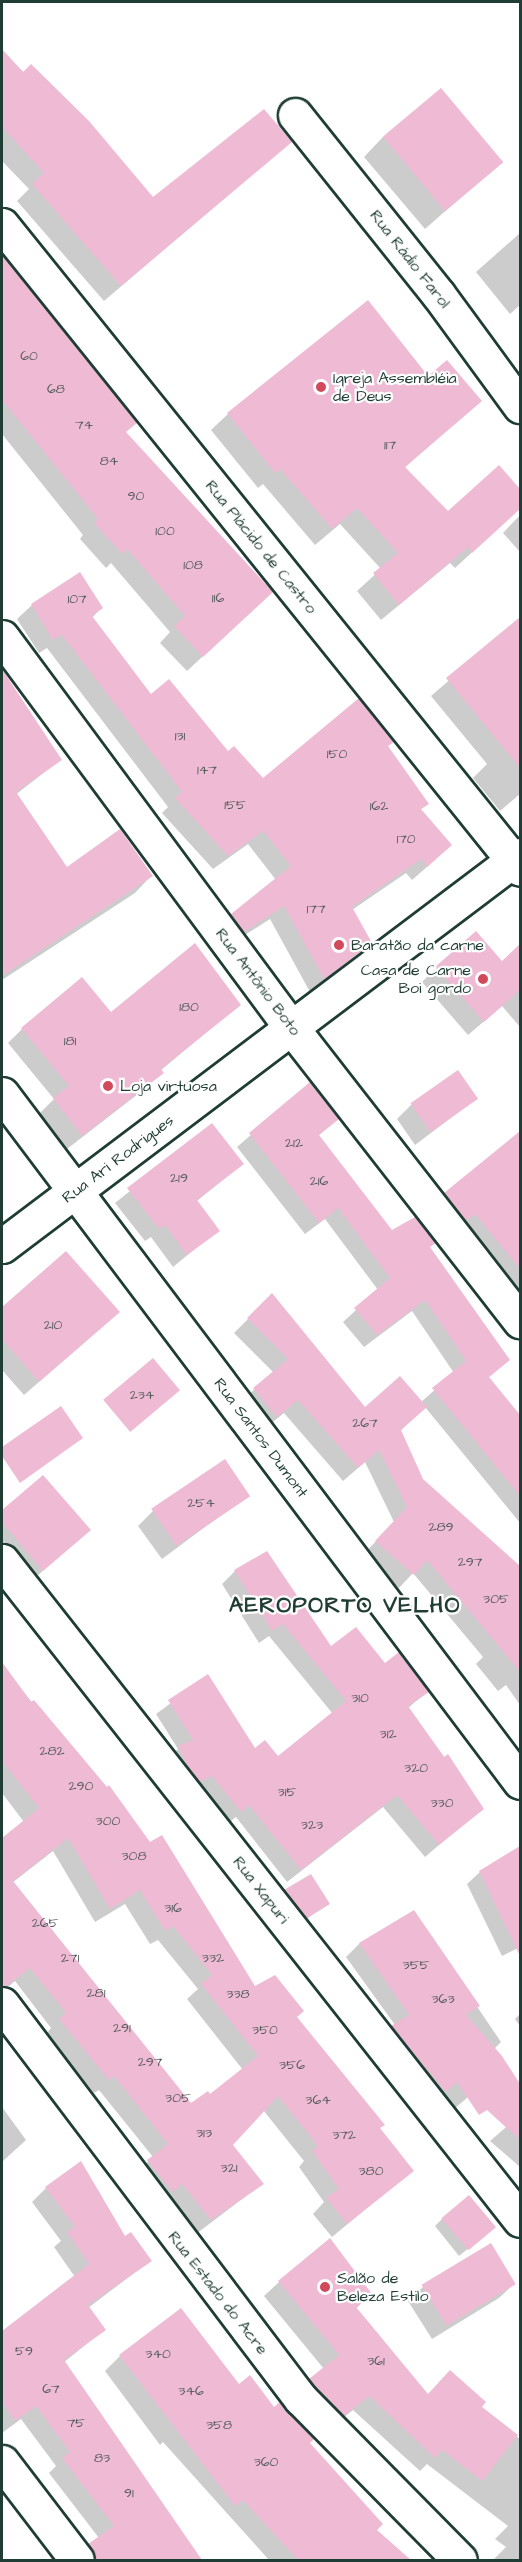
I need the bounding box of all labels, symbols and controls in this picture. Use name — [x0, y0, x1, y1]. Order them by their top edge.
street label: Rua Rádio Farol — [366, 206, 454, 312]
house number: 60 — [20, 348, 38, 364]
place label: Igreja Assembléia de Deus — [333, 368, 457, 406]
marker: Igreja Assembléia de Deus — [314, 380, 328, 394]
house number: 68 — [47, 381, 65, 397]
house number: 74 — [75, 417, 93, 433]
house number: 117 — [384, 437, 396, 453]
house number: 84 — [100, 453, 118, 469]
street label: Rua Plácido de Castro — [201, 476, 321, 618]
house number: 90 — [128, 488, 144, 504]
house number: 100 — [155, 523, 175, 539]
house number: 108 — [183, 557, 203, 573]
house number: 116 — [212, 590, 224, 606]
house number: 107 — [67, 591, 87, 607]
house number: 131 — [175, 728, 185, 744]
house number: 150 — [327, 746, 347, 762]
house number: 147 — [197, 762, 217, 778]
house number: 155 — [224, 797, 246, 813]
house number: 162 — [370, 798, 388, 814]
house number: 170 — [396, 831, 416, 847]
house number: 177 — [306, 901, 326, 917]
street label: Rua Antônio Boto — [211, 925, 305, 1039]
place label: Baratão da carne — [351, 935, 484, 955]
marker: Baratão da carne — [332, 938, 346, 952]
place label: Casa de Carne Boi gordo — [361, 960, 471, 998]
marker: Casa de Carne Boi gordo — [476, 972, 490, 986]
house number: 180 — [179, 999, 199, 1015]
house number: 181 — [64, 1033, 76, 1049]
place label: Loja virtuosa — [120, 1076, 217, 1096]
marker: Loja virtuosa — [101, 1079, 115, 1093]
street label: Rua Ari Rodrigues — [58, 1111, 178, 1207]
house number: 212 — [285, 1135, 303, 1151]
house number: 219 — [170, 1170, 188, 1186]
house number: 216 — [310, 1173, 328, 1189]
house number: 210 — [44, 1317, 62, 1333]
street label: Rua Santos Dumont — [210, 1374, 312, 1502]
house number: 234 — [130, 1387, 154, 1403]
house number: 267 — [352, 1415, 378, 1431]
house number: 254 — [187, 1495, 215, 1511]
house number: 289 — [428, 1519, 454, 1535]
house number: 297 — [458, 1554, 482, 1570]
house number: 305 — [483, 1591, 509, 1607]
district label: AEROPORTO VELHO — [229, 1593, 461, 1619]
house number: 310 — [351, 1690, 369, 1706]
house number: 312 — [380, 1726, 396, 1742]
house number: 282 — [39, 1743, 65, 1759]
house number: 320 — [404, 1760, 428, 1776]
house number: 290 — [69, 1778, 93, 1794]
house number: 315 — [278, 1784, 296, 1800]
house number: 330 — [430, 1795, 454, 1811]
house number: 300 — [96, 1813, 120, 1829]
house number: 323 — [301, 1817, 323, 1833]
house number: 308 — [121, 1848, 147, 1864]
street label: Rua Xapuri — [229, 1853, 293, 1927]
house number: 316 — [164, 1900, 182, 1916]
house number: 265 — [32, 1915, 58, 1931]
house number: 271 — [61, 1950, 79, 1966]
house number: 332 — [202, 1950, 224, 1966]
house number: 355 — [403, 1957, 429, 1973]
house number: 281 — [87, 1985, 105, 2001]
house number: 338 — [226, 1986, 250, 2002]
house number: 363 — [431, 1991, 455, 2007]
house number: 291 — [113, 2020, 131, 2036]
house number: 350 — [252, 2022, 278, 2038]
house number: 297 — [138, 2054, 162, 2070]
house number: 356 — [279, 2057, 305, 2073]
house number: 305 — [165, 2090, 191, 2106]
house number: 364 — [305, 2092, 331, 2108]
house number: 313 — [196, 2125, 212, 2141]
house number: 372 — [332, 2127, 356, 2143]
house number: 321 — [221, 2160, 237, 2176]
house number: 380 — [358, 2163, 384, 2179]
street label: Rua Estado do Acre — [164, 2227, 272, 2359]
place label: Salão de Beleza Estilo — [337, 2268, 429, 2306]
marker: Salão de Beleza Estilo — [318, 2280, 332, 2294]
house number: 59 — [15, 2343, 33, 2359]
house number: 340 — [145, 2346, 171, 2362]
house number: 361 — [367, 2353, 385, 2369]
house number: 67 — [42, 2381, 60, 2397]
house number: 346 — [178, 2383, 204, 2399]
house number: 75 — [67, 2415, 85, 2431]
house number: 358 — [206, 2417, 232, 2433]
house number: 83 — [94, 2450, 110, 2466]
house number: 360 — [254, 2454, 278, 2470]
house number: 91 — [124, 2485, 134, 2501]

